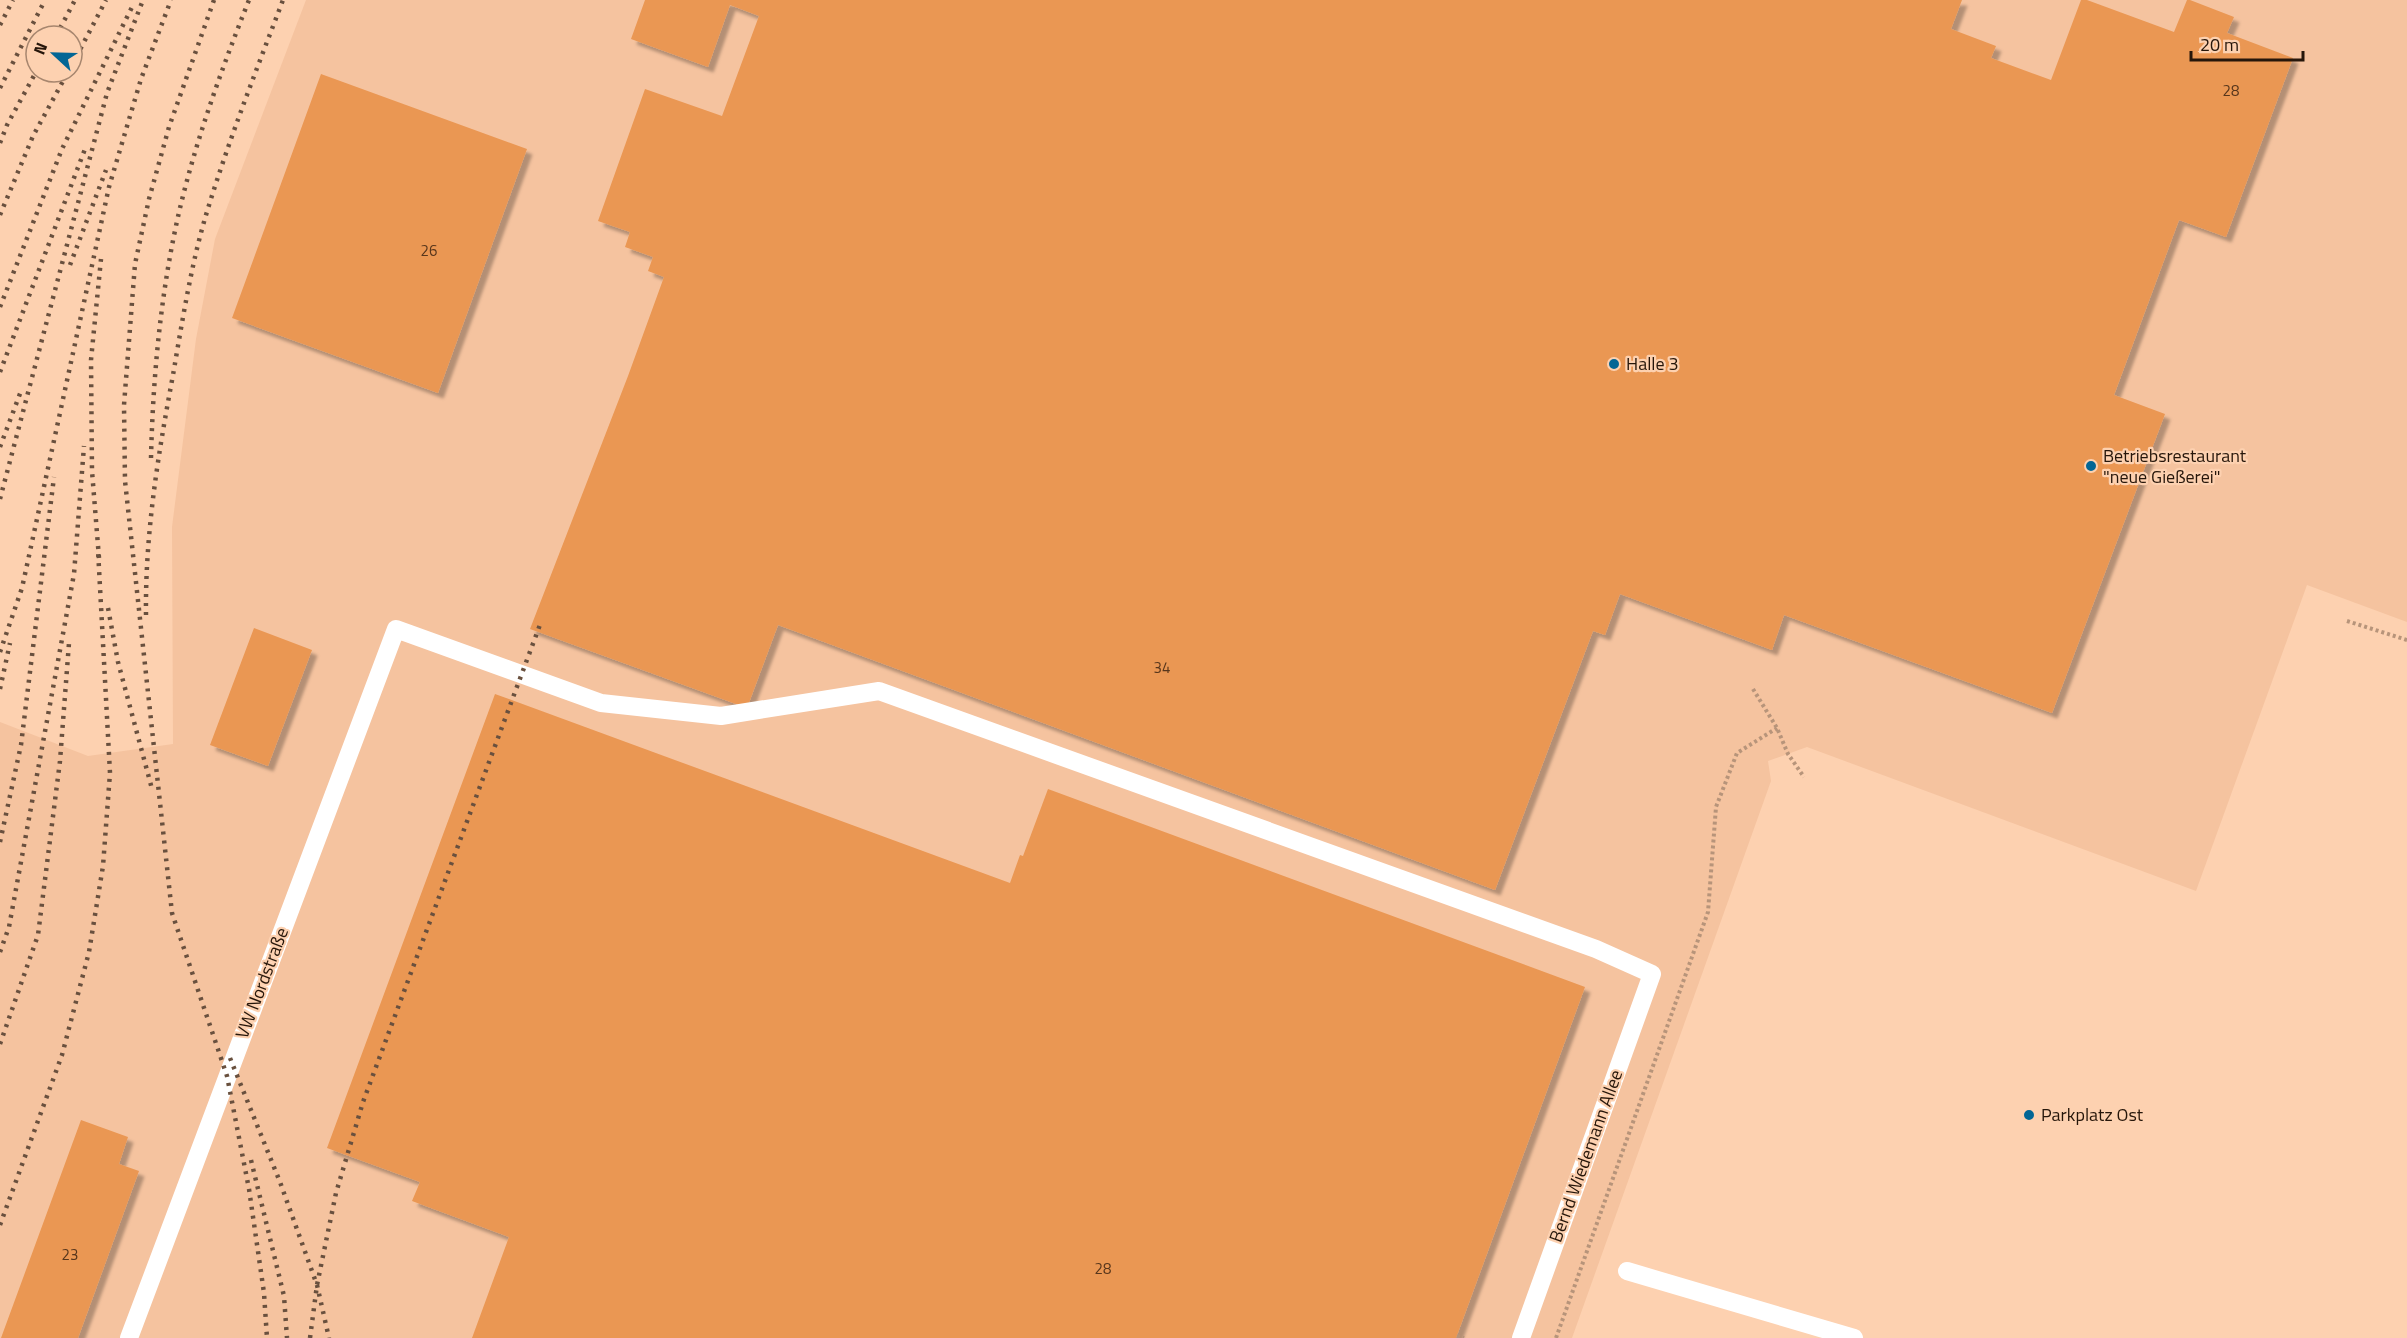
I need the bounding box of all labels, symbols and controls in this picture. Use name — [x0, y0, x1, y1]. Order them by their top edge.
north arrow — [24, 24, 84, 84]
scale bar — [2191, 24, 2304, 62]
text: 20 m — [2200, 31, 2239, 58]
text: N — [27, 39, 53, 58]
house number: 28 — [2223, 79, 2239, 102]
house number: 26 — [421, 239, 437, 262]
place label: Halle 3 — [1626, 350, 1679, 377]
marker: Halle 3 — [1607, 357, 1621, 371]
place label: Betriebsrestaurant "neue Gießerei" — [2103, 442, 2247, 490]
marker: Betriebsrestaurant "neue Gießerei" — [2084, 459, 2098, 473]
house number: 34 — [1154, 656, 1170, 679]
street label: VW Nordstraße — [228, 923, 295, 1042]
street label: Bernd Wiedemann Allee — [1542, 1066, 1629, 1246]
place label: Parkplatz Ost — [2041, 1101, 2144, 1128]
marker: Parkplatz Ost — [2022, 1108, 2036, 1122]
house number: 23 — [62, 1243, 78, 1266]
house number: 28 — [1095, 1257, 1111, 1280]

